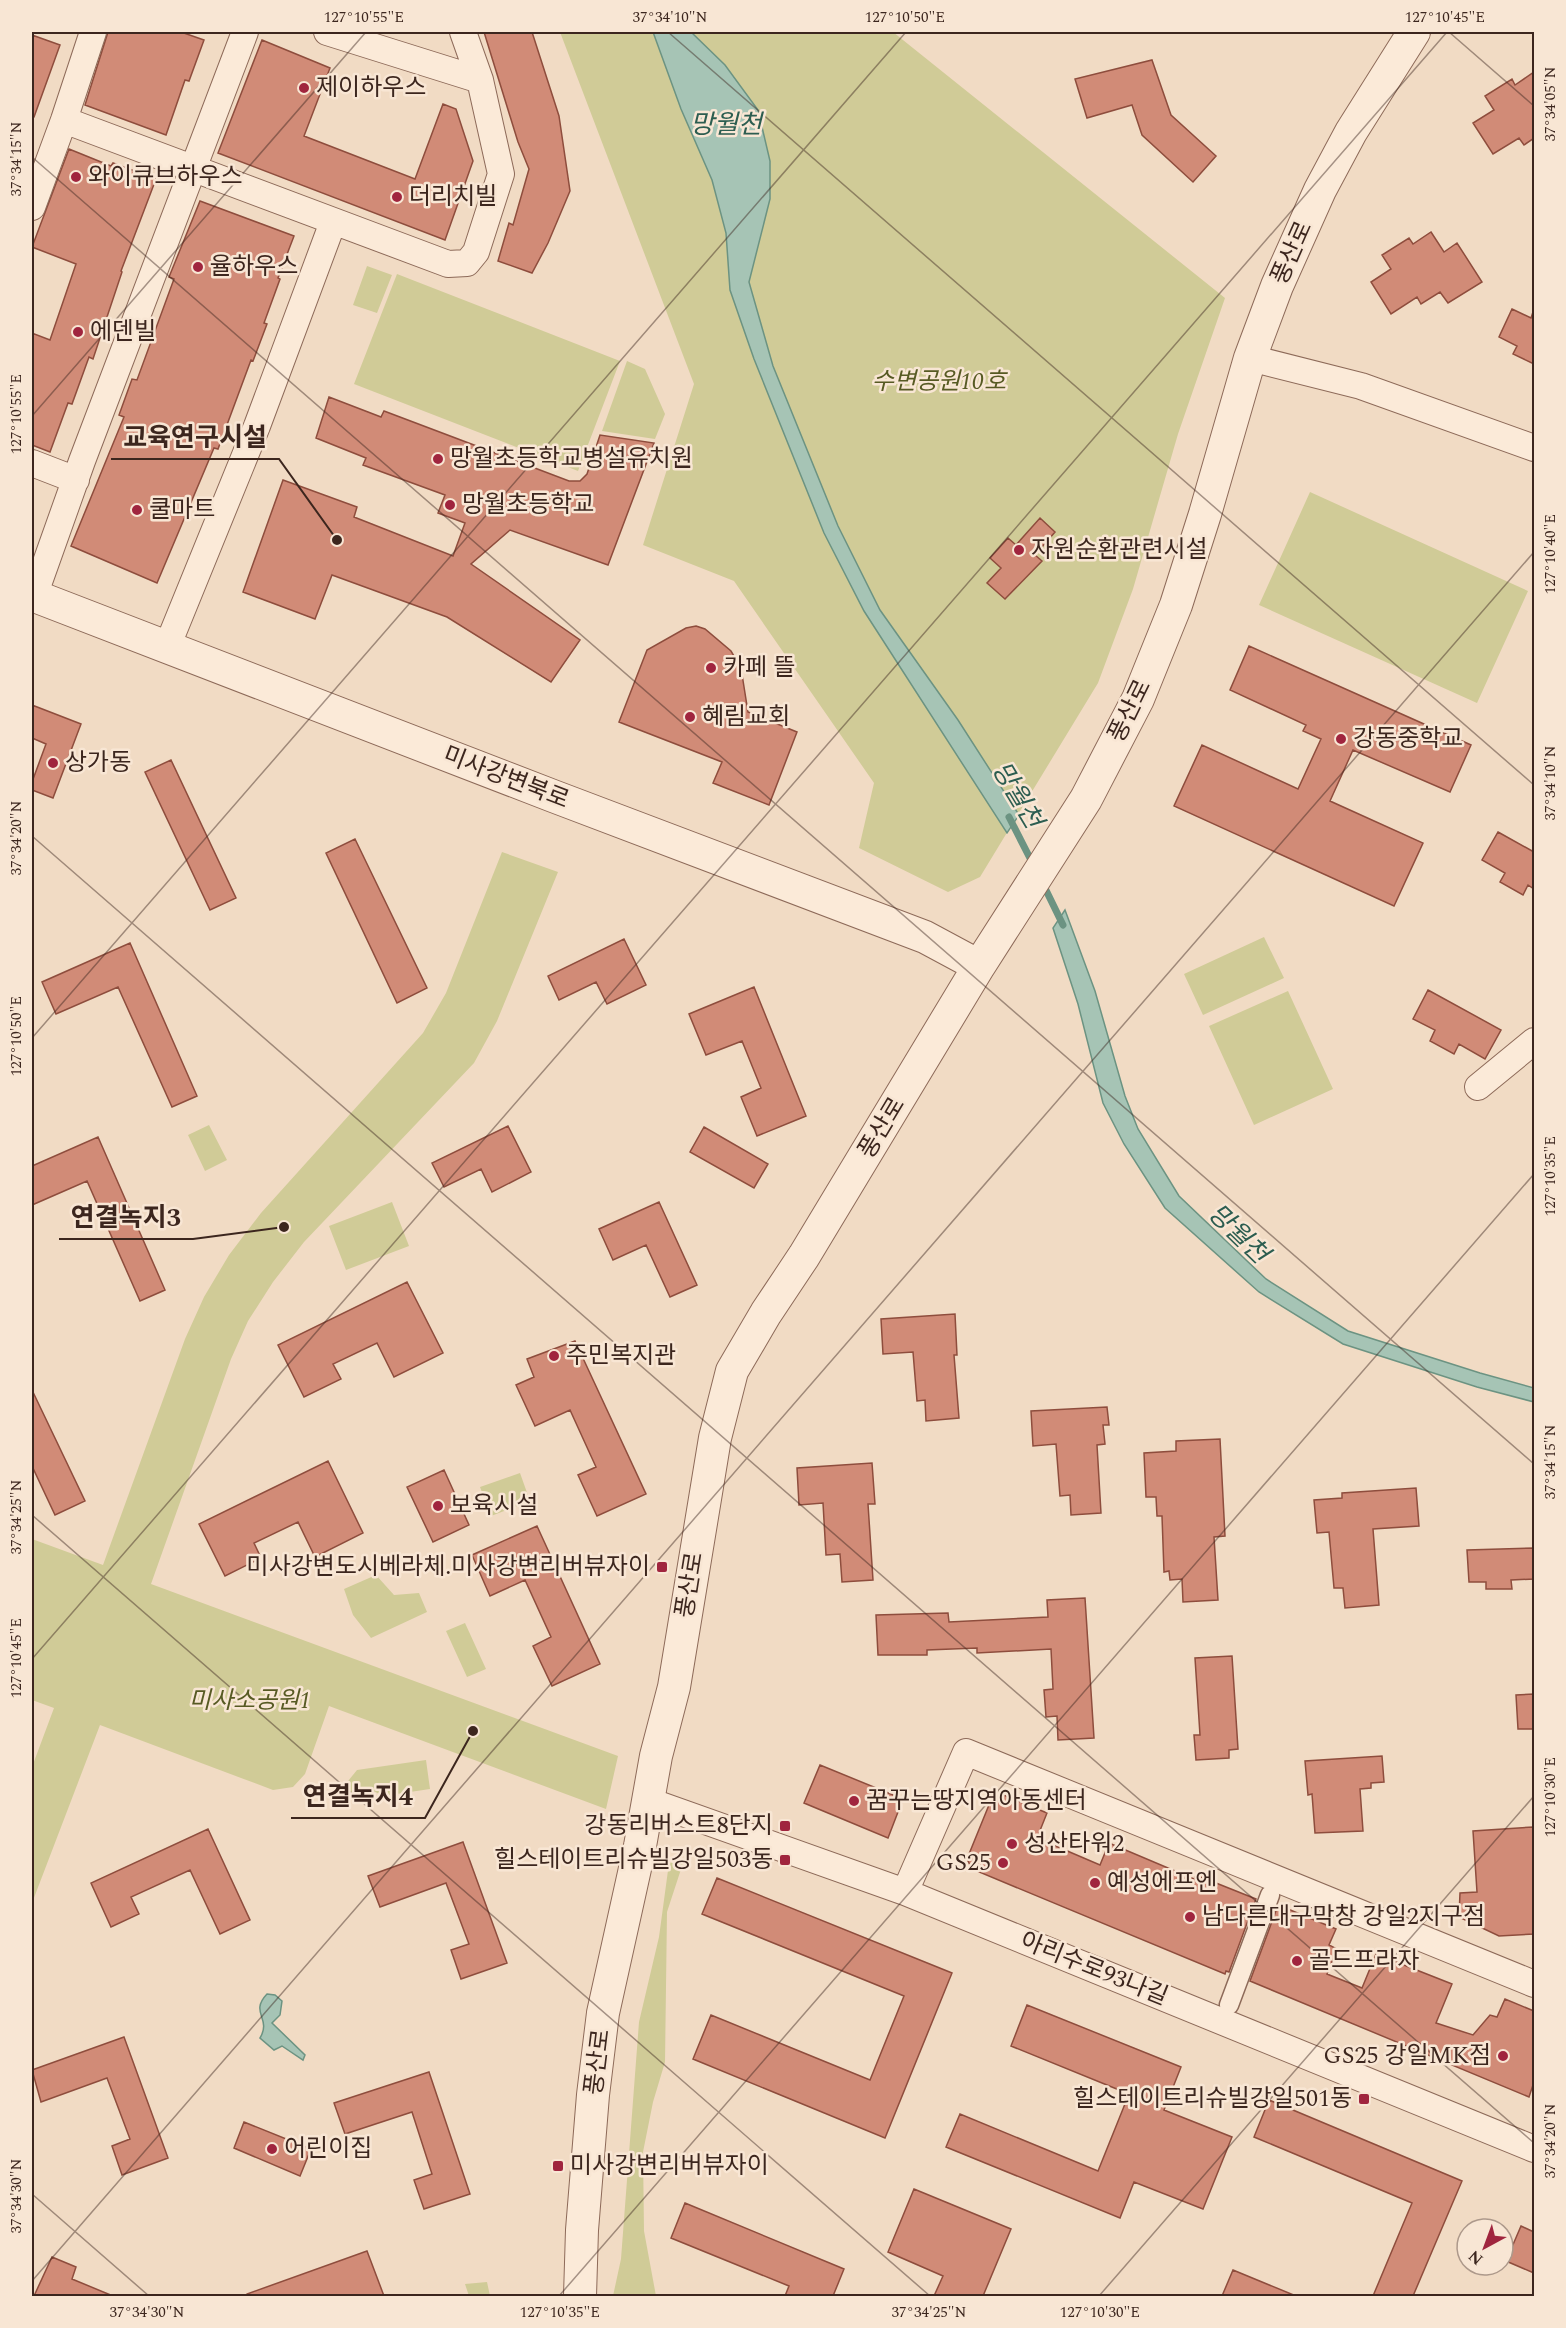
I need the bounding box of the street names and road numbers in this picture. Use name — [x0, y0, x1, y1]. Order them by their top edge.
street label: 풍산로 — [1262, 215, 1322, 291]
street label: 풍산로 — [1099, 673, 1161, 749]
street label: 미사강변북로 — [438, 737, 574, 819]
street label: 풍산로 — [850, 1090, 914, 1166]
street label: 풍산로 — [667, 1549, 713, 1621]
street label: 아리수로93나길 — [1015, 1923, 1173, 2015]
street label: 풍산로 — [576, 2027, 620, 2097]

